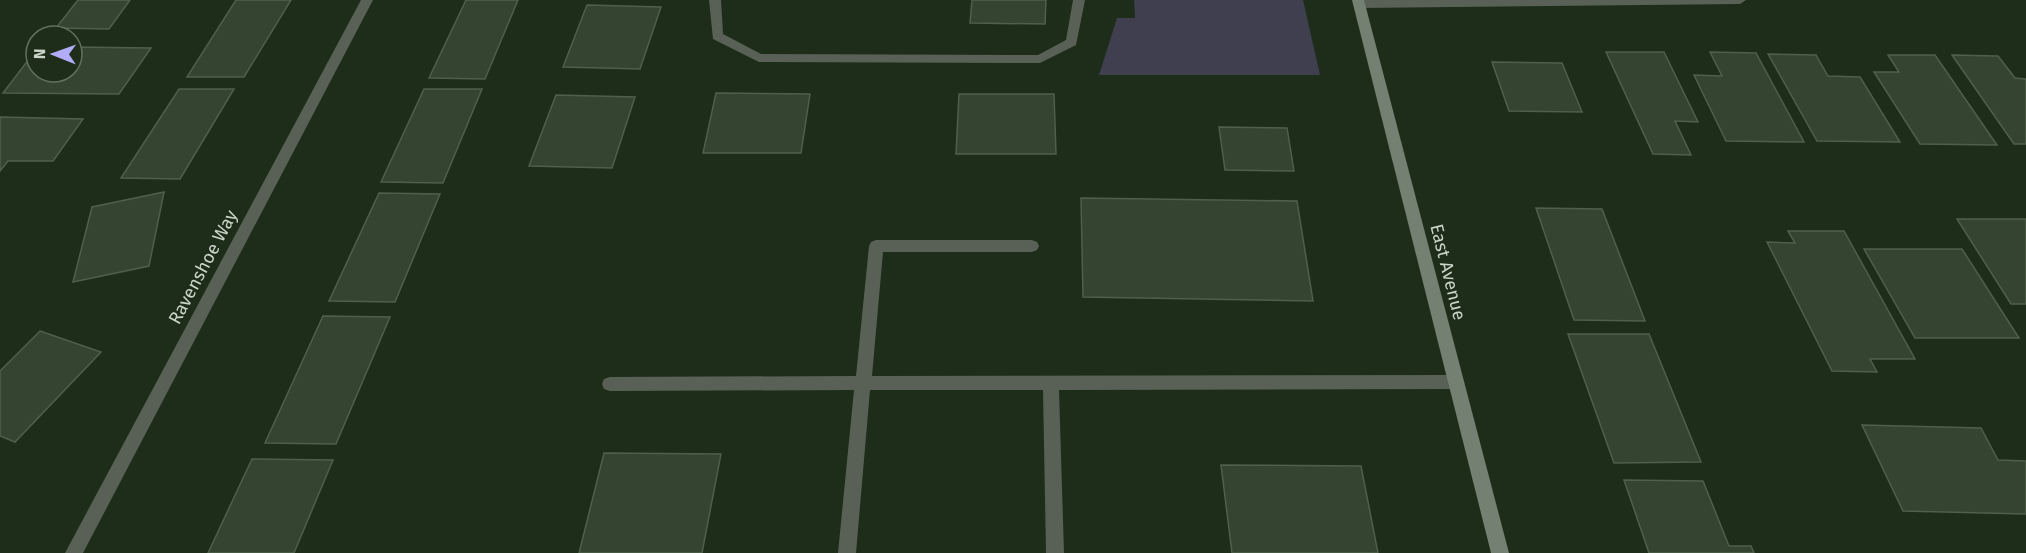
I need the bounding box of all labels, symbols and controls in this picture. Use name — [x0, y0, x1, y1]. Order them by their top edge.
north arrow — [24, 24, 84, 84]
text: N — [30, 48, 49, 59]
street label: Ravenshoe Way — [164, 206, 242, 328]
street label: East Avenue — [1425, 222, 1471, 322]

